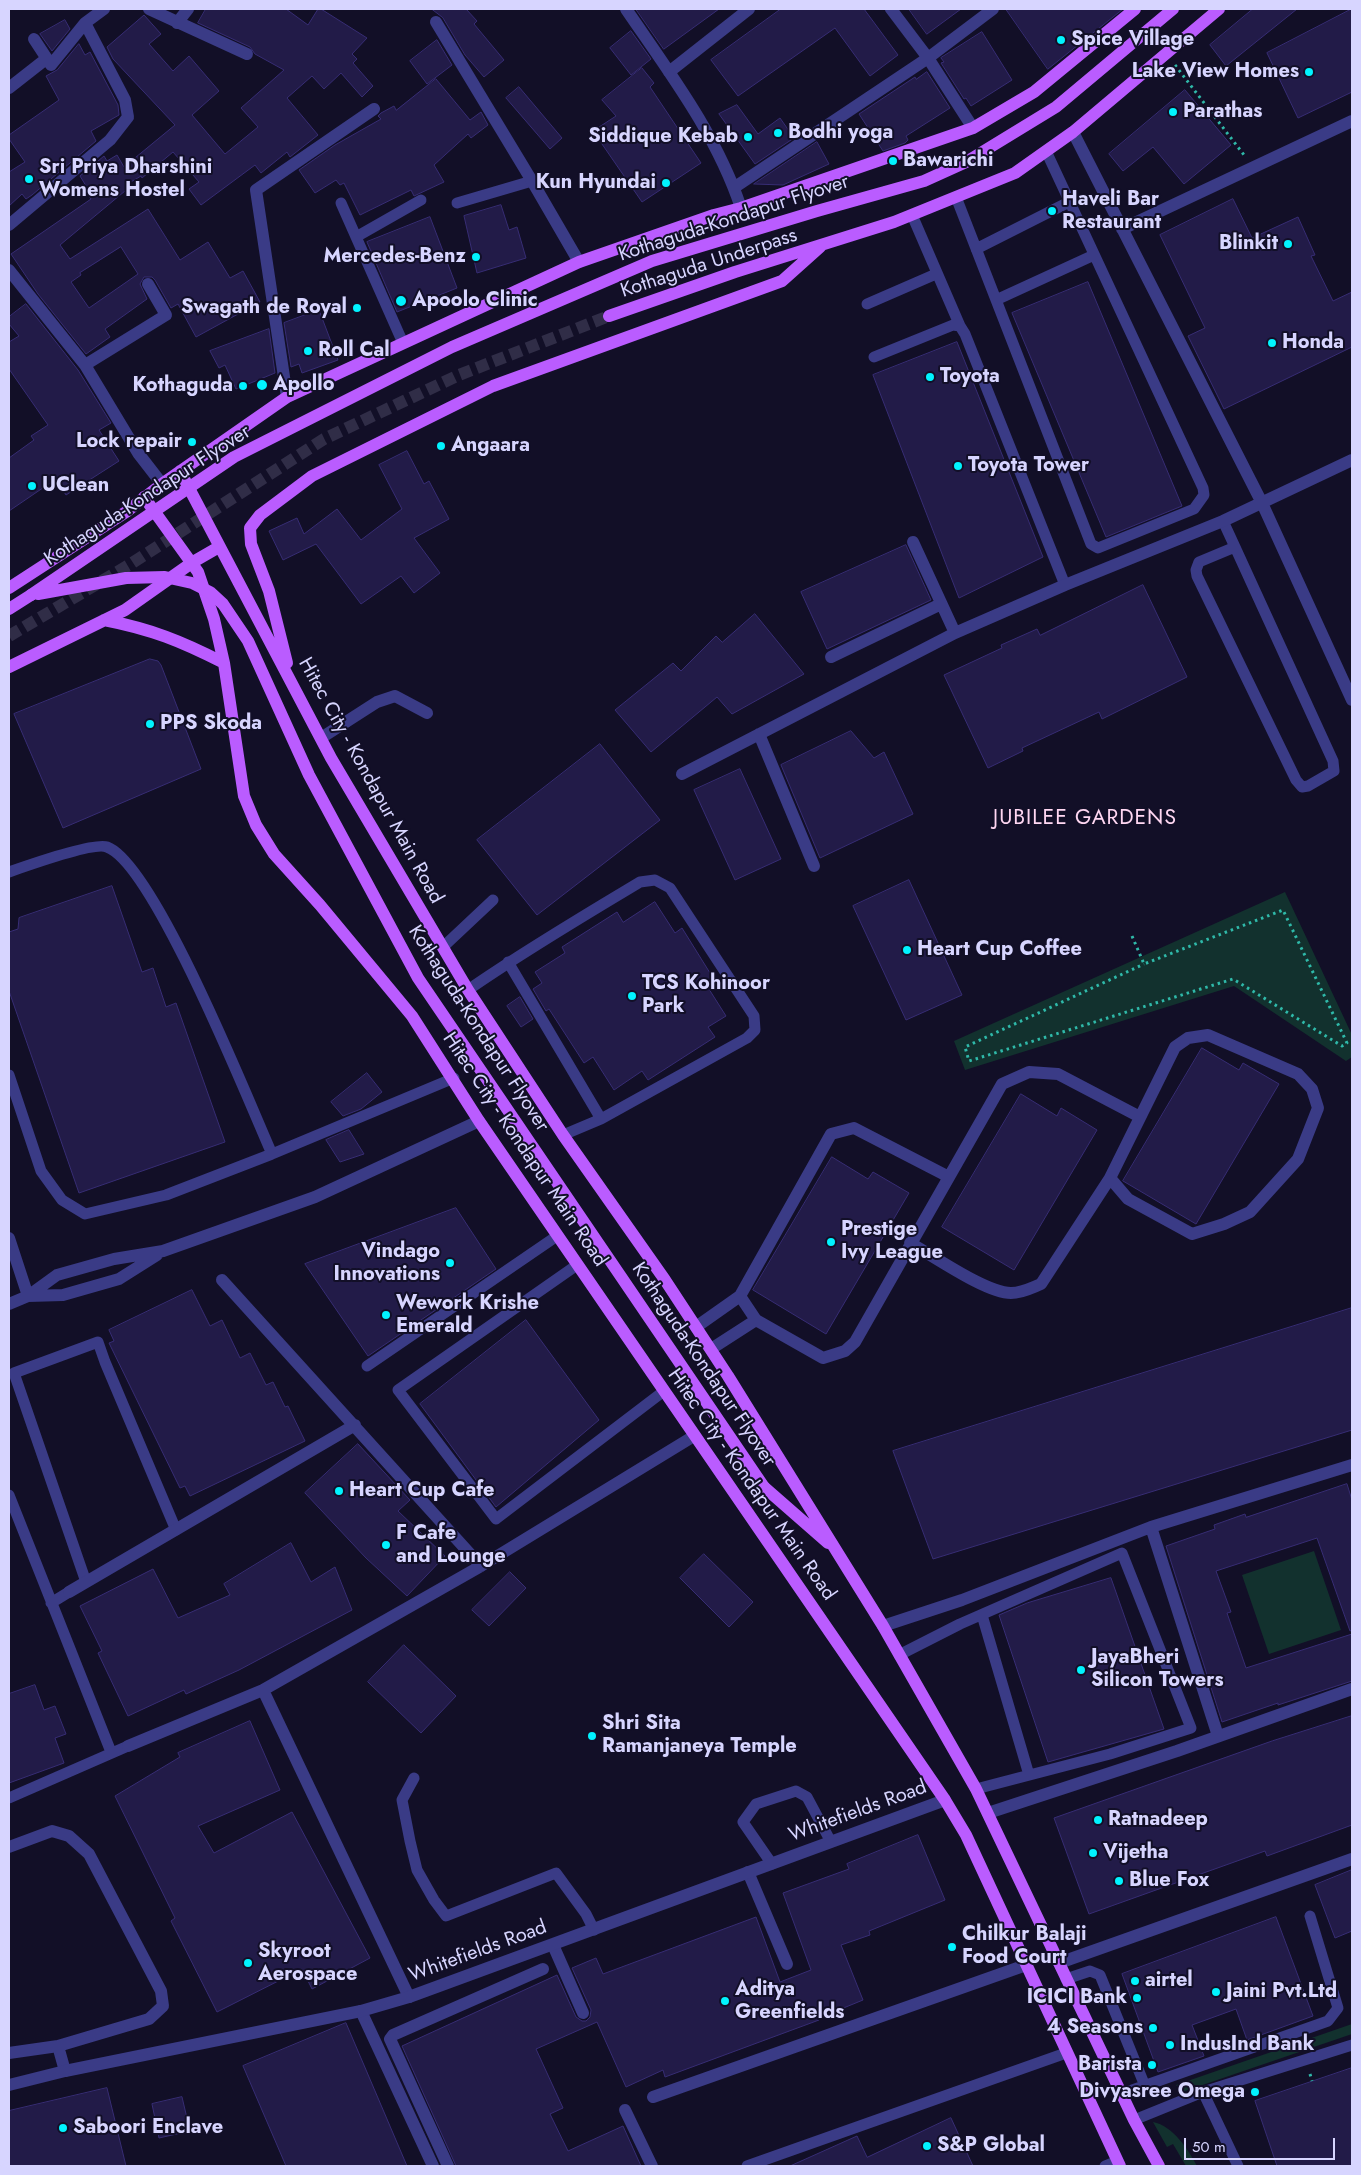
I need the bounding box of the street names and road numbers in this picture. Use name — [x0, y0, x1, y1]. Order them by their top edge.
street label: Kothaguda-Kondapur Flyover — [616, 170, 852, 268]
street label: Kothaguda Underpass — [618, 224, 800, 304]
street label: Kothaguda-Kondapur Flyover — [40, 420, 256, 572]
street label: Hitec City - Kondapur Main Road — [292, 654, 448, 908]
street label: Kothaguda-Kondapur Flyover — [402, 921, 554, 1137]
street label: Hitec City - Kondapur Main Road — [436, 1028, 612, 1272]
street label: Kothaguda-Kondapur Flyover — [626, 1258, 780, 1472]
street label: Hitec City - Kondapur Main Road — [662, 1364, 840, 1606]
street label: Whitefields Road — [786, 1776, 930, 1848]
street label: Whitefields Road — [406, 1916, 550, 1988]

